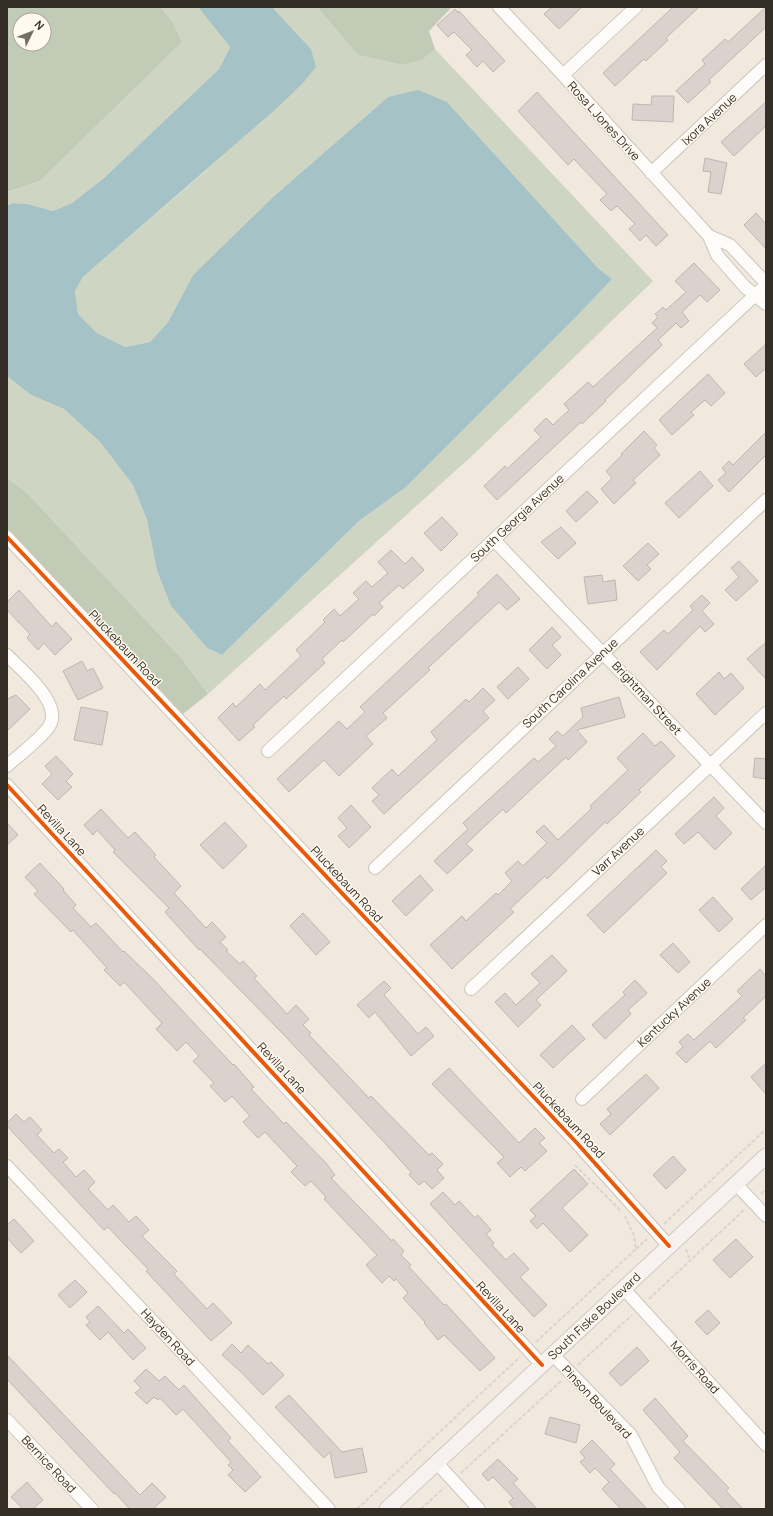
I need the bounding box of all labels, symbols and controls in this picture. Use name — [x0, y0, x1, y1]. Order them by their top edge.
north arrow — [12, 12, 52, 52]
text: N — [31, 17, 48, 33]
street label: Rosa L Jones Drive — [564, 78, 644, 164]
street label: Ixora Avenue — [678, 89, 740, 149]
street label: South Georgia Avenue — [466, 470, 568, 566]
street label: Pluckebaum Road — [85, 606, 165, 690]
street label: South Carolina Avenue — [518, 634, 622, 732]
street label: Brightman Street — [608, 657, 686, 739]
street label: Revilla Lane — [34, 801, 90, 859]
street label: Varr Avenue — [588, 822, 648, 880]
street label: Pluckebaum Road — [307, 842, 387, 926]
street label: Kentucky Avenue — [633, 973, 715, 1051]
street label: Revilla Lane — [254, 1039, 310, 1097]
street label: Pluckebaum Road — [529, 1078, 609, 1162]
street label: South Fiske Boulevard — [544, 1268, 644, 1364]
street label: Revilla Lane — [473, 1278, 529, 1336]
street label: Hayden Road — [137, 1305, 199, 1369]
street label: Morris Road — [667, 1337, 723, 1397]
street label: Pinson Boulevard — [558, 1361, 636, 1443]
street label: Bernice Road — [18, 1432, 80, 1496]

